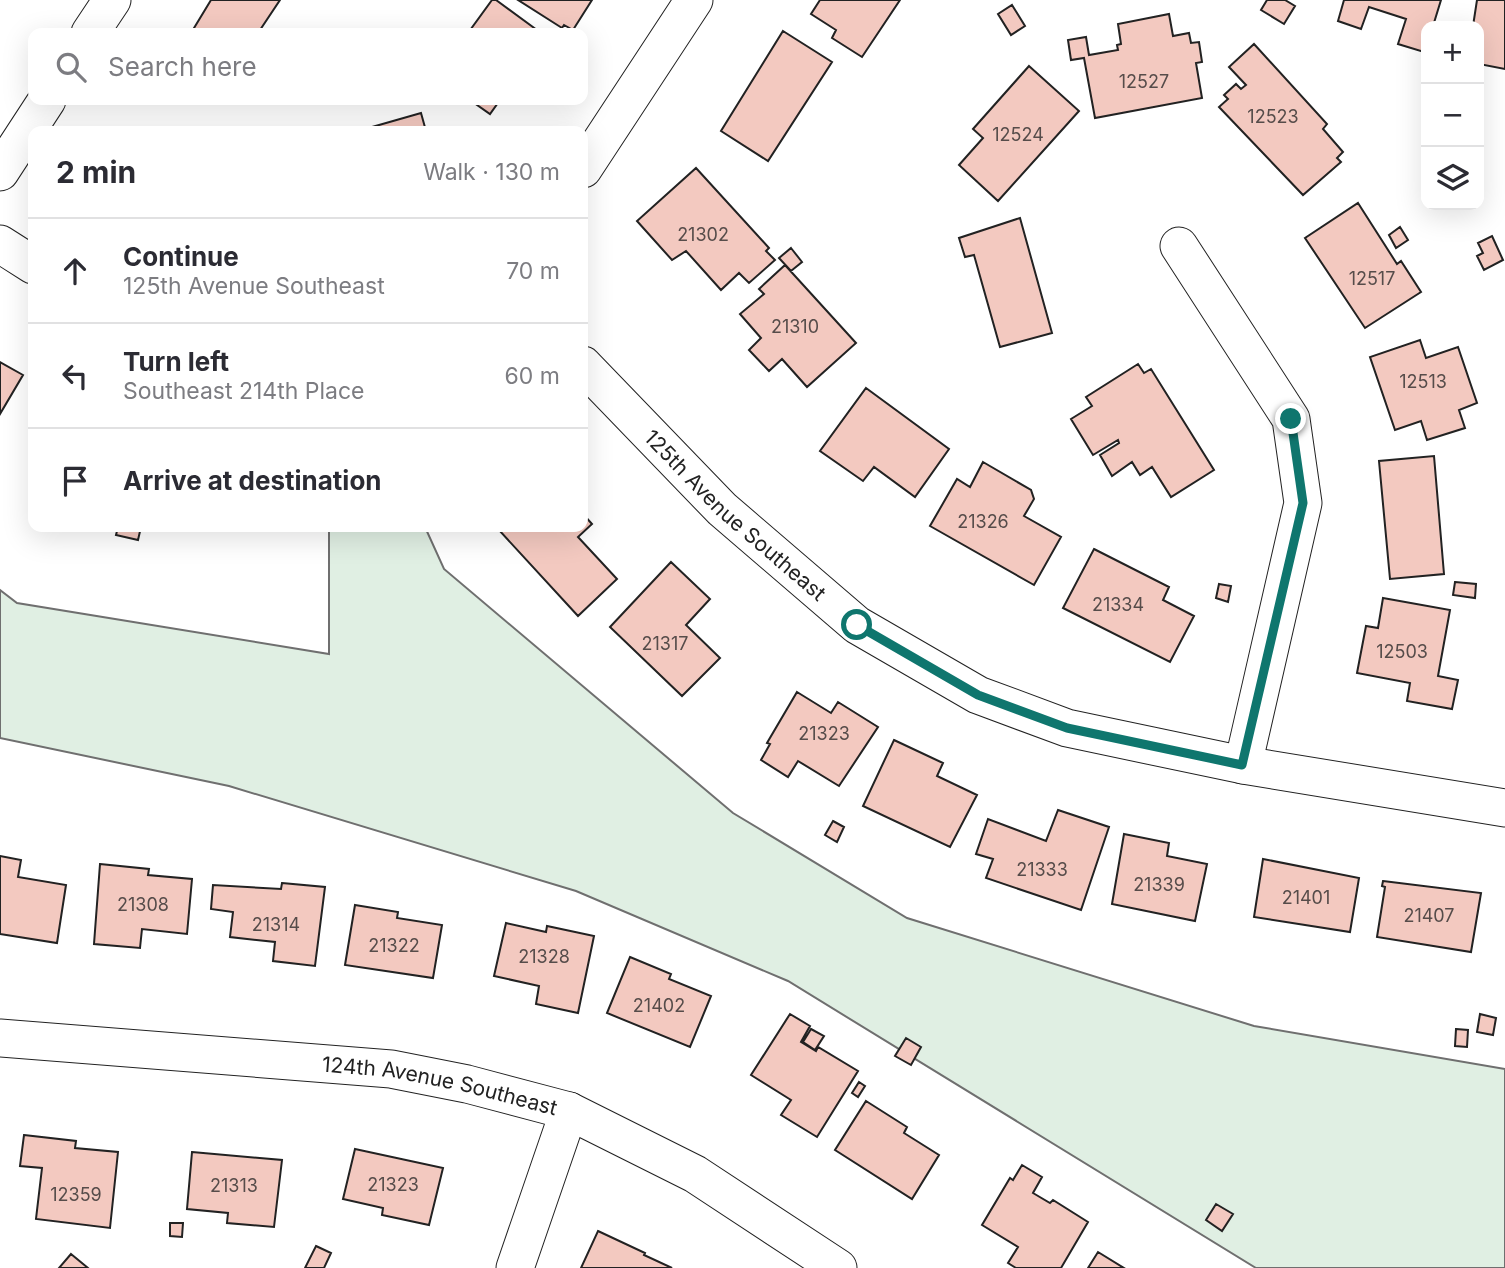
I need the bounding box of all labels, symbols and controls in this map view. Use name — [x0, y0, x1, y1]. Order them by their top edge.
map controls — [1421, 21, 1484, 210]
button: + — [1421, 21, 1484, 84]
search box — [28, 28, 588, 105]
icon: search — [52, 48, 90, 86]
text: Search here — [108, 51, 257, 82]
house number: 12527 — [1119, 71, 1169, 92]
button: − — [1421, 84, 1484, 147]
house number: 12523 — [1247, 106, 1299, 127]
house number: 12524 — [992, 124, 1044, 145]
button: layers — [1421, 147, 1484, 210]
text: 2 min — [56, 154, 136, 190]
text: Walk · 130 m — [423, 158, 560, 186]
house number: 21302 — [677, 224, 729, 245]
text: Continue — [123, 241, 239, 272]
icon: ahead — [56, 252, 94, 290]
text: 70 m — [506, 257, 560, 285]
house number: 12517 — [1349, 268, 1395, 289]
text: 125th Avenue Southeast — [123, 272, 385, 300]
house number: 21310 — [771, 316, 819, 337]
text: Turn left — [123, 346, 229, 377]
icon: left — [56, 357, 94, 395]
text: 60 m — [505, 362, 560, 390]
house number: 12513 — [1399, 371, 1447, 392]
text: Southeast 214th Place — [123, 377, 365, 405]
route end — [1275, 403, 1306, 434]
street label: 125th Avenue Southeast — [640, 424, 831, 606]
icon: arrive — [56, 462, 94, 500]
text: Arrive at destination — [123, 465, 382, 496]
house number: 21326 — [957, 511, 1009, 532]
house number: 21334 — [1092, 594, 1144, 615]
route start — [841, 609, 872, 640]
house number: 21317 — [642, 633, 688, 654]
house number: 12503 — [1376, 641, 1428, 662]
house number: 21323 — [798, 723, 850, 744]
house number: 21333 — [1016, 859, 1068, 880]
house number: 21339 — [1133, 874, 1185, 895]
house number: 21401 — [1282, 887, 1330, 908]
house number: 21308 — [117, 894, 169, 915]
house number: 21407 — [1403, 905, 1455, 926]
house number: 21314 — [252, 914, 300, 935]
house number: 21322 — [368, 935, 420, 956]
house number: 21328 — [518, 946, 570, 967]
house number: 21402 — [633, 995, 685, 1016]
street label: 124th Avenue Southeast — [321, 1051, 560, 1120]
house number: 21323 — [367, 1174, 419, 1195]
house number: 21313 — [210, 1175, 258, 1196]
house number: 12359 — [50, 1184, 102, 1205]

